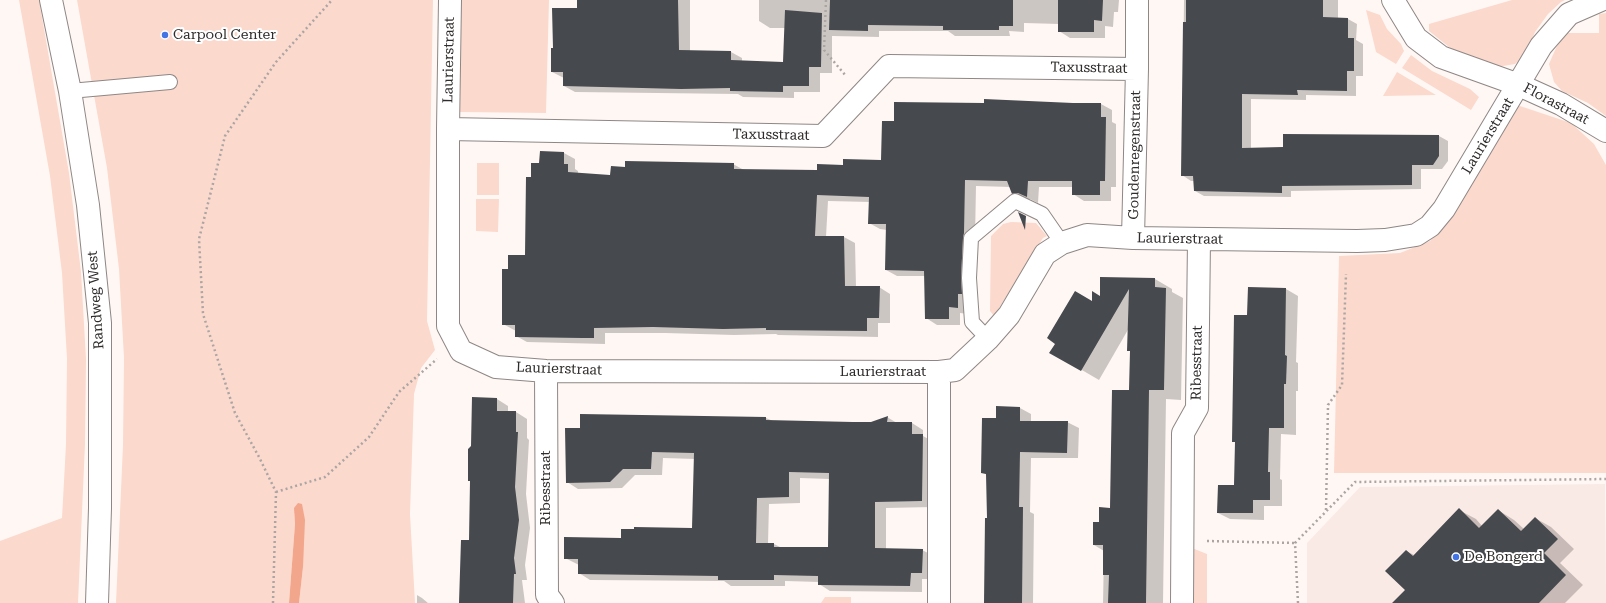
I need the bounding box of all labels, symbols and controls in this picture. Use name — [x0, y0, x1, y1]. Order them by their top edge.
street label: Laurierstraat — [440, 17, 458, 103]
place label: Carpool Center — [173, 27, 276, 43]
marker: Carpool Center — [160, 30, 170, 40]
street label: Taxusstraat — [1050, 59, 1128, 77]
street label: Florastraat — [1520, 80, 1592, 128]
street label: Goudenregenstraat — [1125, 90, 1145, 220]
street label: Laurierstraat — [1459, 95, 1517, 177]
street label: Taxusstraat — [732, 126, 810, 144]
street label: Laurierstraat — [1137, 230, 1223, 248]
street label: Randweg West — [84, 250, 108, 350]
street label: Ribesstraat — [1188, 325, 1206, 401]
street label: Laurierstraat — [516, 359, 602, 379]
street label: Laurierstraat — [840, 364, 926, 380]
street label: Ribesstraat — [538, 450, 554, 526]
place label: De Bongerd — [1464, 549, 1543, 565]
marker: De Bongerd — [1451, 552, 1461, 562]

